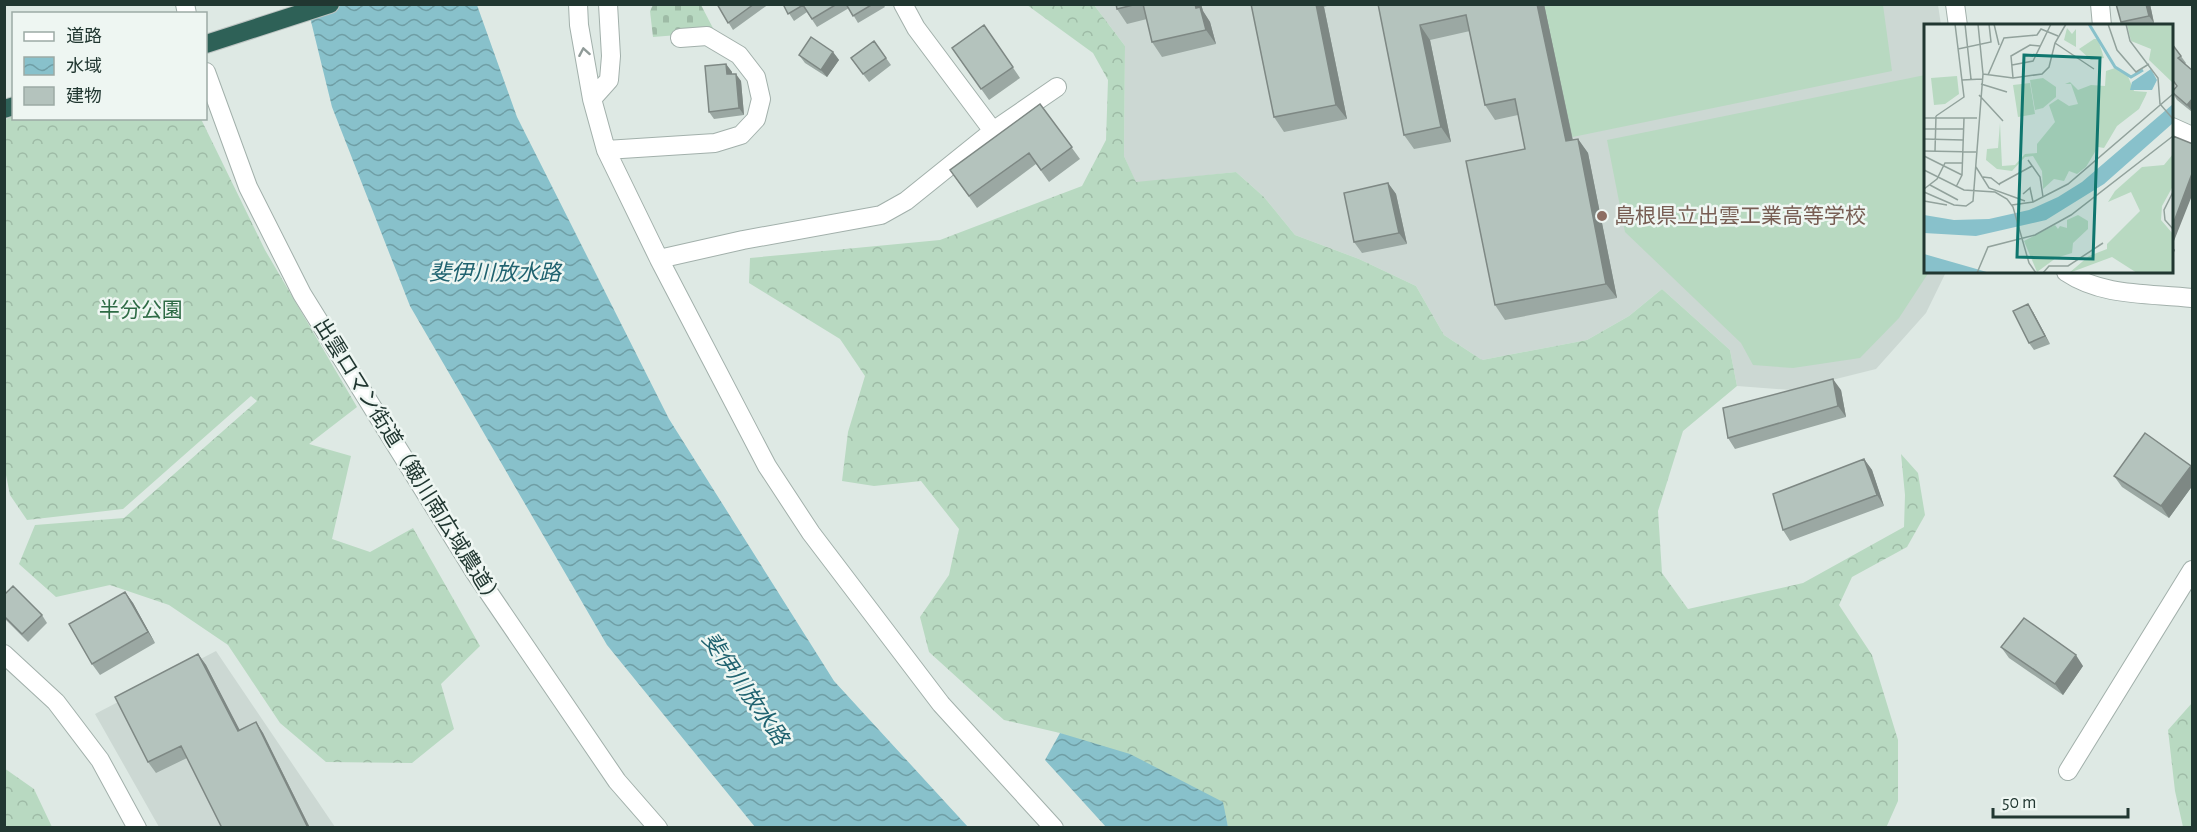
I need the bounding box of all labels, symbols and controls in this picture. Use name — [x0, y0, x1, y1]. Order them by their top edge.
legend — [12, 12, 207, 120]
inset map — [1924, 24, 2173, 273]
text: 道路 — [66, 26, 102, 46]
one-way arrow — [578, 47, 591, 57]
text: 水域 — [66, 57, 102, 76]
text: 建物 — [66, 86, 102, 106]
place label: 島根県立出雲工業高等学校 — [1614, 205, 1866, 227]
marker: 島根県立出雲工業高等学校 — [1595, 209, 1609, 223]
water label: 斐伊川放水路 — [429, 261, 563, 284]
park label: 半分公園 — [99, 299, 183, 321]
street label: 出雲ロマン街道（簸川南広域農道） — [310, 314, 507, 611]
water label: 斐伊川放水路 — [698, 628, 794, 751]
scale bar — [1993, 781, 2128, 819]
text: 50 m — [2002, 794, 2036, 812]

